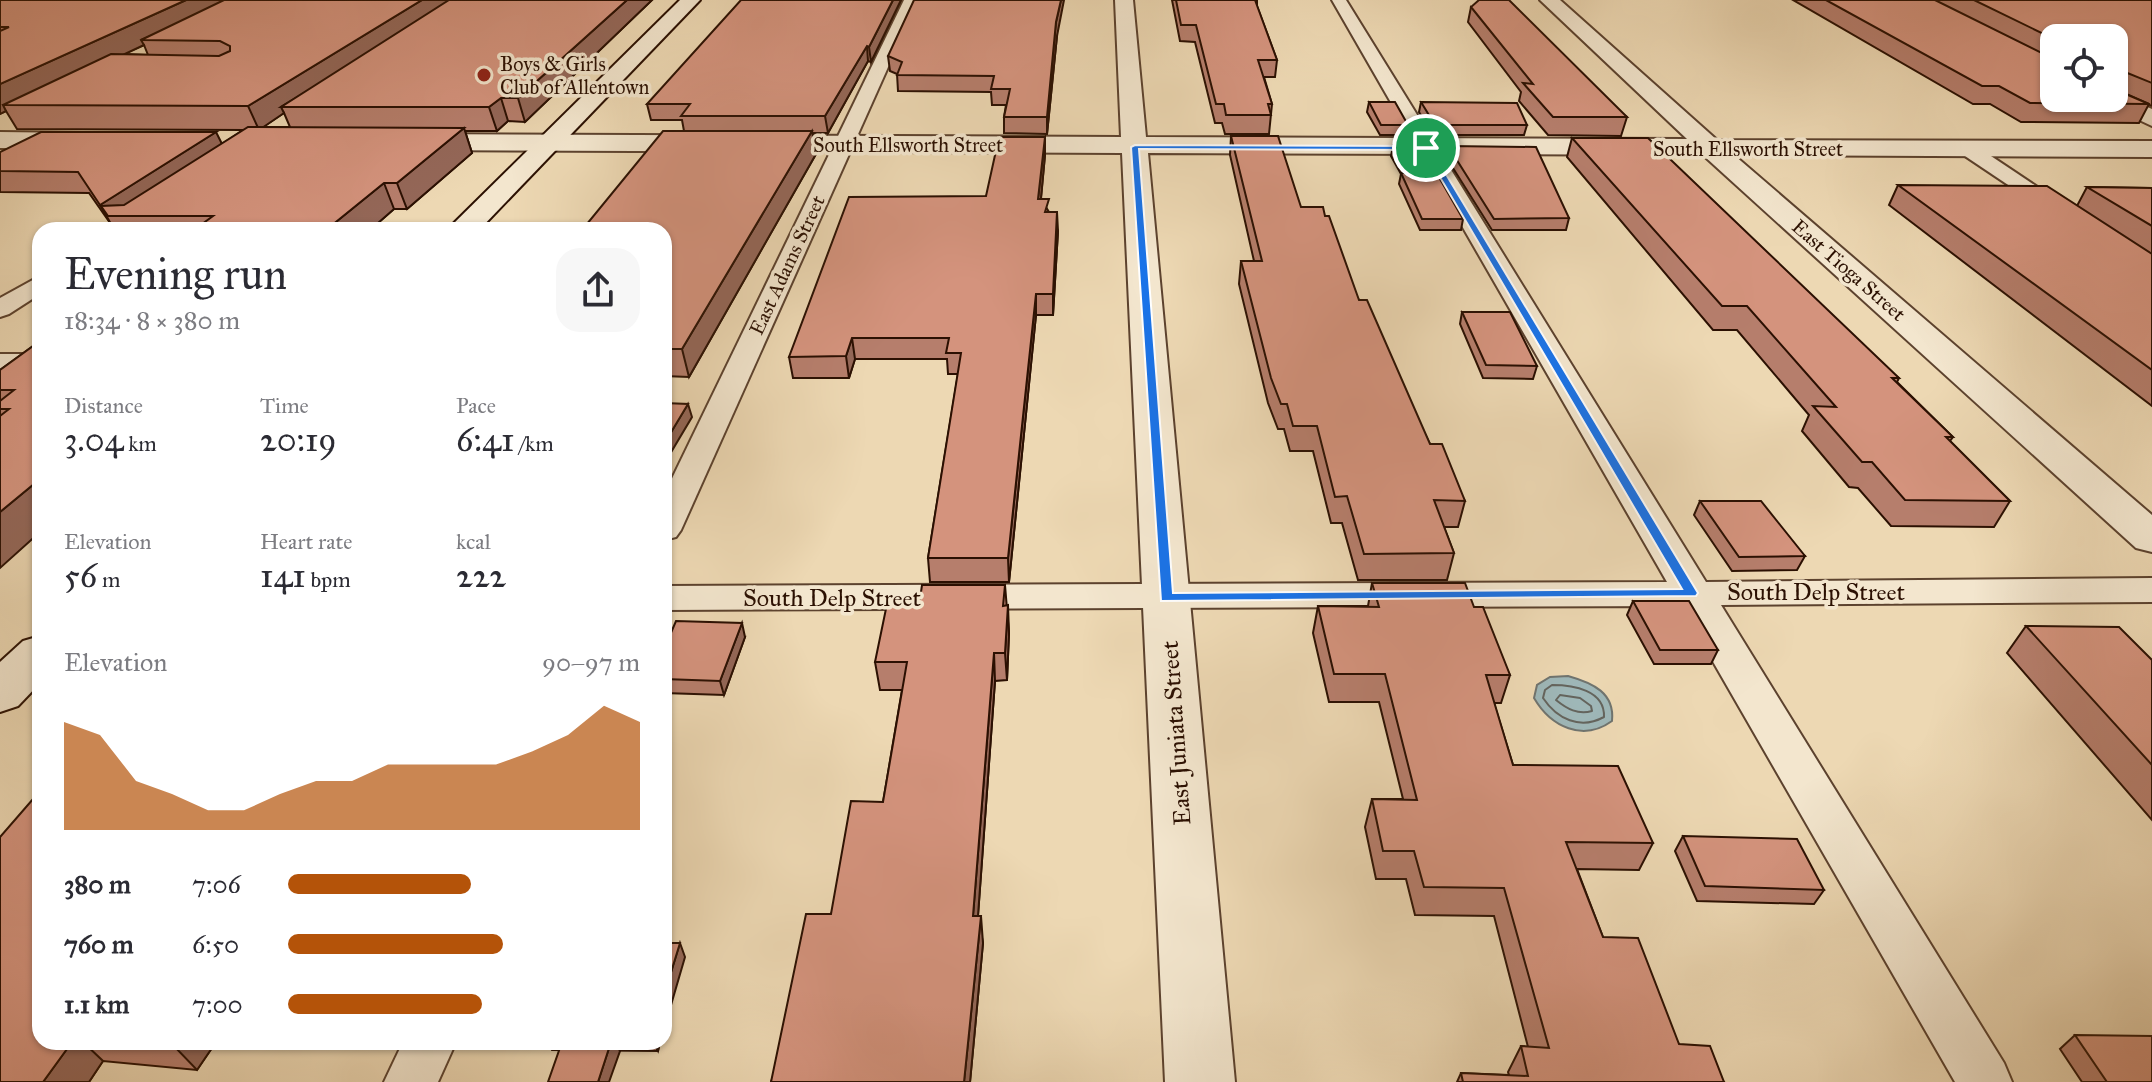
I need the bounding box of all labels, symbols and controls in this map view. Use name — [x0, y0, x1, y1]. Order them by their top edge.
map controls — [2040, 24, 2128, 112]
button: locate — [2040, 24, 2128, 112]
place label: Boys & Girls Club of Allentown — [500, 52, 649, 99]
marker: Boys & Girls Club of Allentown — [475, 66, 493, 84]
pin — [1392, 114, 1460, 182]
icon: arrive — [1404, 126, 1448, 170]
street label: South Ellsworth Street — [813, 133, 1003, 157]
street label: South Ellsworth Street — [1653, 137, 1843, 161]
street label: East Adams Street — [744, 191, 830, 339]
street label: East Tioga Street — [1787, 214, 1911, 327]
text: Evening run — [64, 247, 287, 301]
button: share — [556, 248, 640, 332]
text: 18:34 · 8 × 380 m — [64, 304, 240, 336]
text: Distance — [64, 392, 143, 419]
text: Time — [260, 392, 309, 419]
text: Pace — [456, 392, 496, 419]
text: 3.04 — [64, 419, 123, 460]
text: 20:19 — [260, 419, 337, 460]
text: 6:41 — [456, 419, 514, 460]
text: km — [123, 430, 157, 457]
text: /km — [514, 430, 554, 457]
text: Elevation — [64, 528, 151, 555]
text: Heart rate — [260, 528, 353, 555]
text: kcal — [456, 528, 491, 555]
text: 56 — [64, 555, 97, 596]
text: 141 — [260, 555, 306, 596]
text: 222 — [456, 555, 506, 596]
text: m — [97, 566, 120, 593]
text: bpm — [306, 566, 351, 593]
street label: South Delp Street — [1727, 577, 1906, 607]
street label: South Delp Street — [743, 583, 922, 613]
street label: East Juniata Street — [1155, 639, 1197, 826]
text: Elevation — [64, 646, 167, 678]
text: 90–97 m — [542, 646, 640, 678]
text: 380 m — [64, 868, 131, 900]
text: 7:06 — [192, 868, 241, 900]
text: 760 m — [64, 928, 134, 960]
text: 6:50 — [192, 928, 239, 960]
text: 1.1 km — [64, 988, 129, 1020]
text: 7:00 — [192, 988, 243, 1020]

